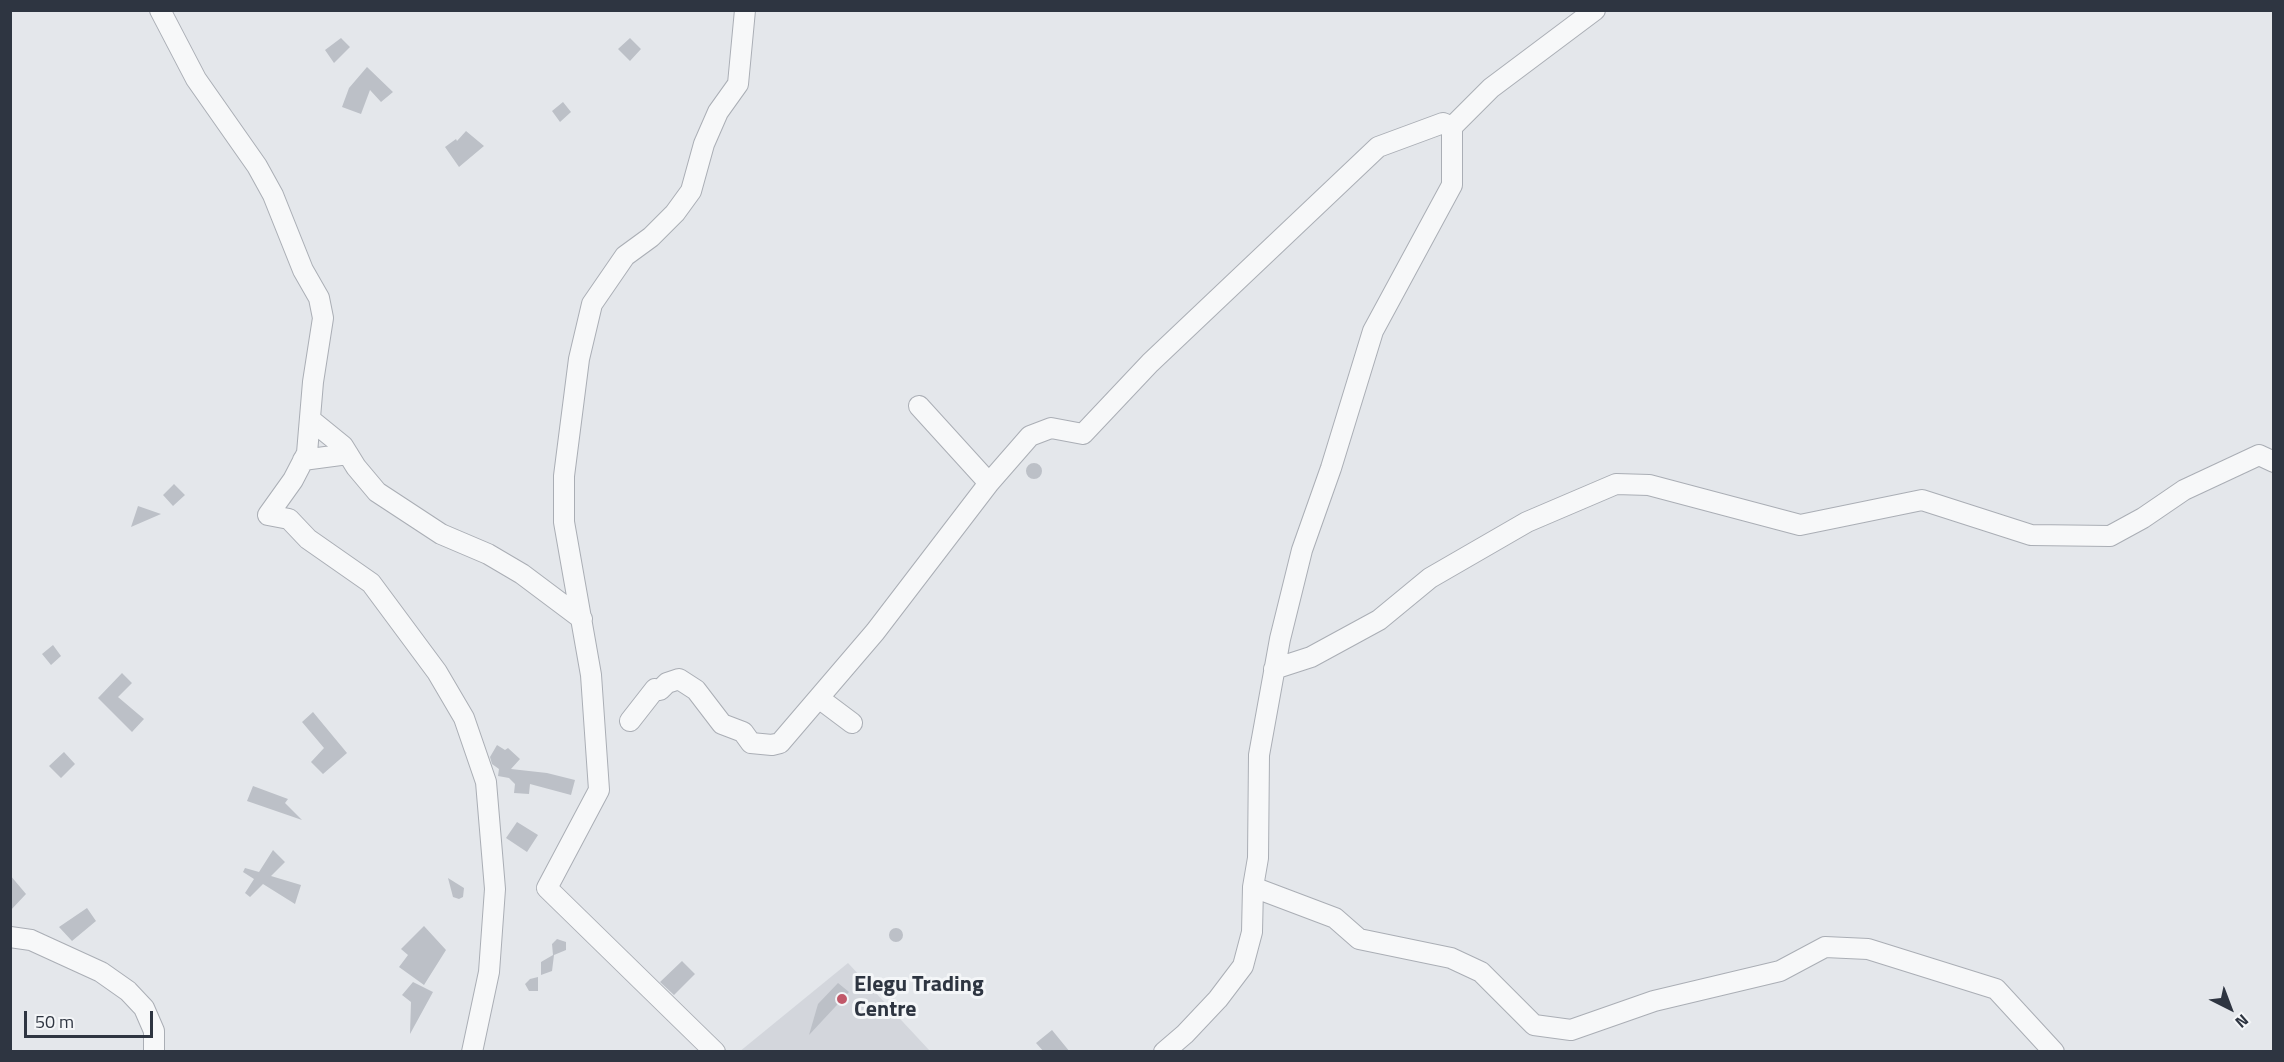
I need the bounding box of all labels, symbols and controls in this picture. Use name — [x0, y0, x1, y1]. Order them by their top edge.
place label: Elegu Trading Centre — [854, 973, 984, 1024]
north arrow — [2200, 978, 2260, 1038]
marker: Elegu Trading Centre — [835, 992, 849, 1006]
scale bar — [27, 999, 156, 1037]
text: 50 m — [35, 1008, 74, 1035]
text: N — [2230, 1009, 2254, 1034]

